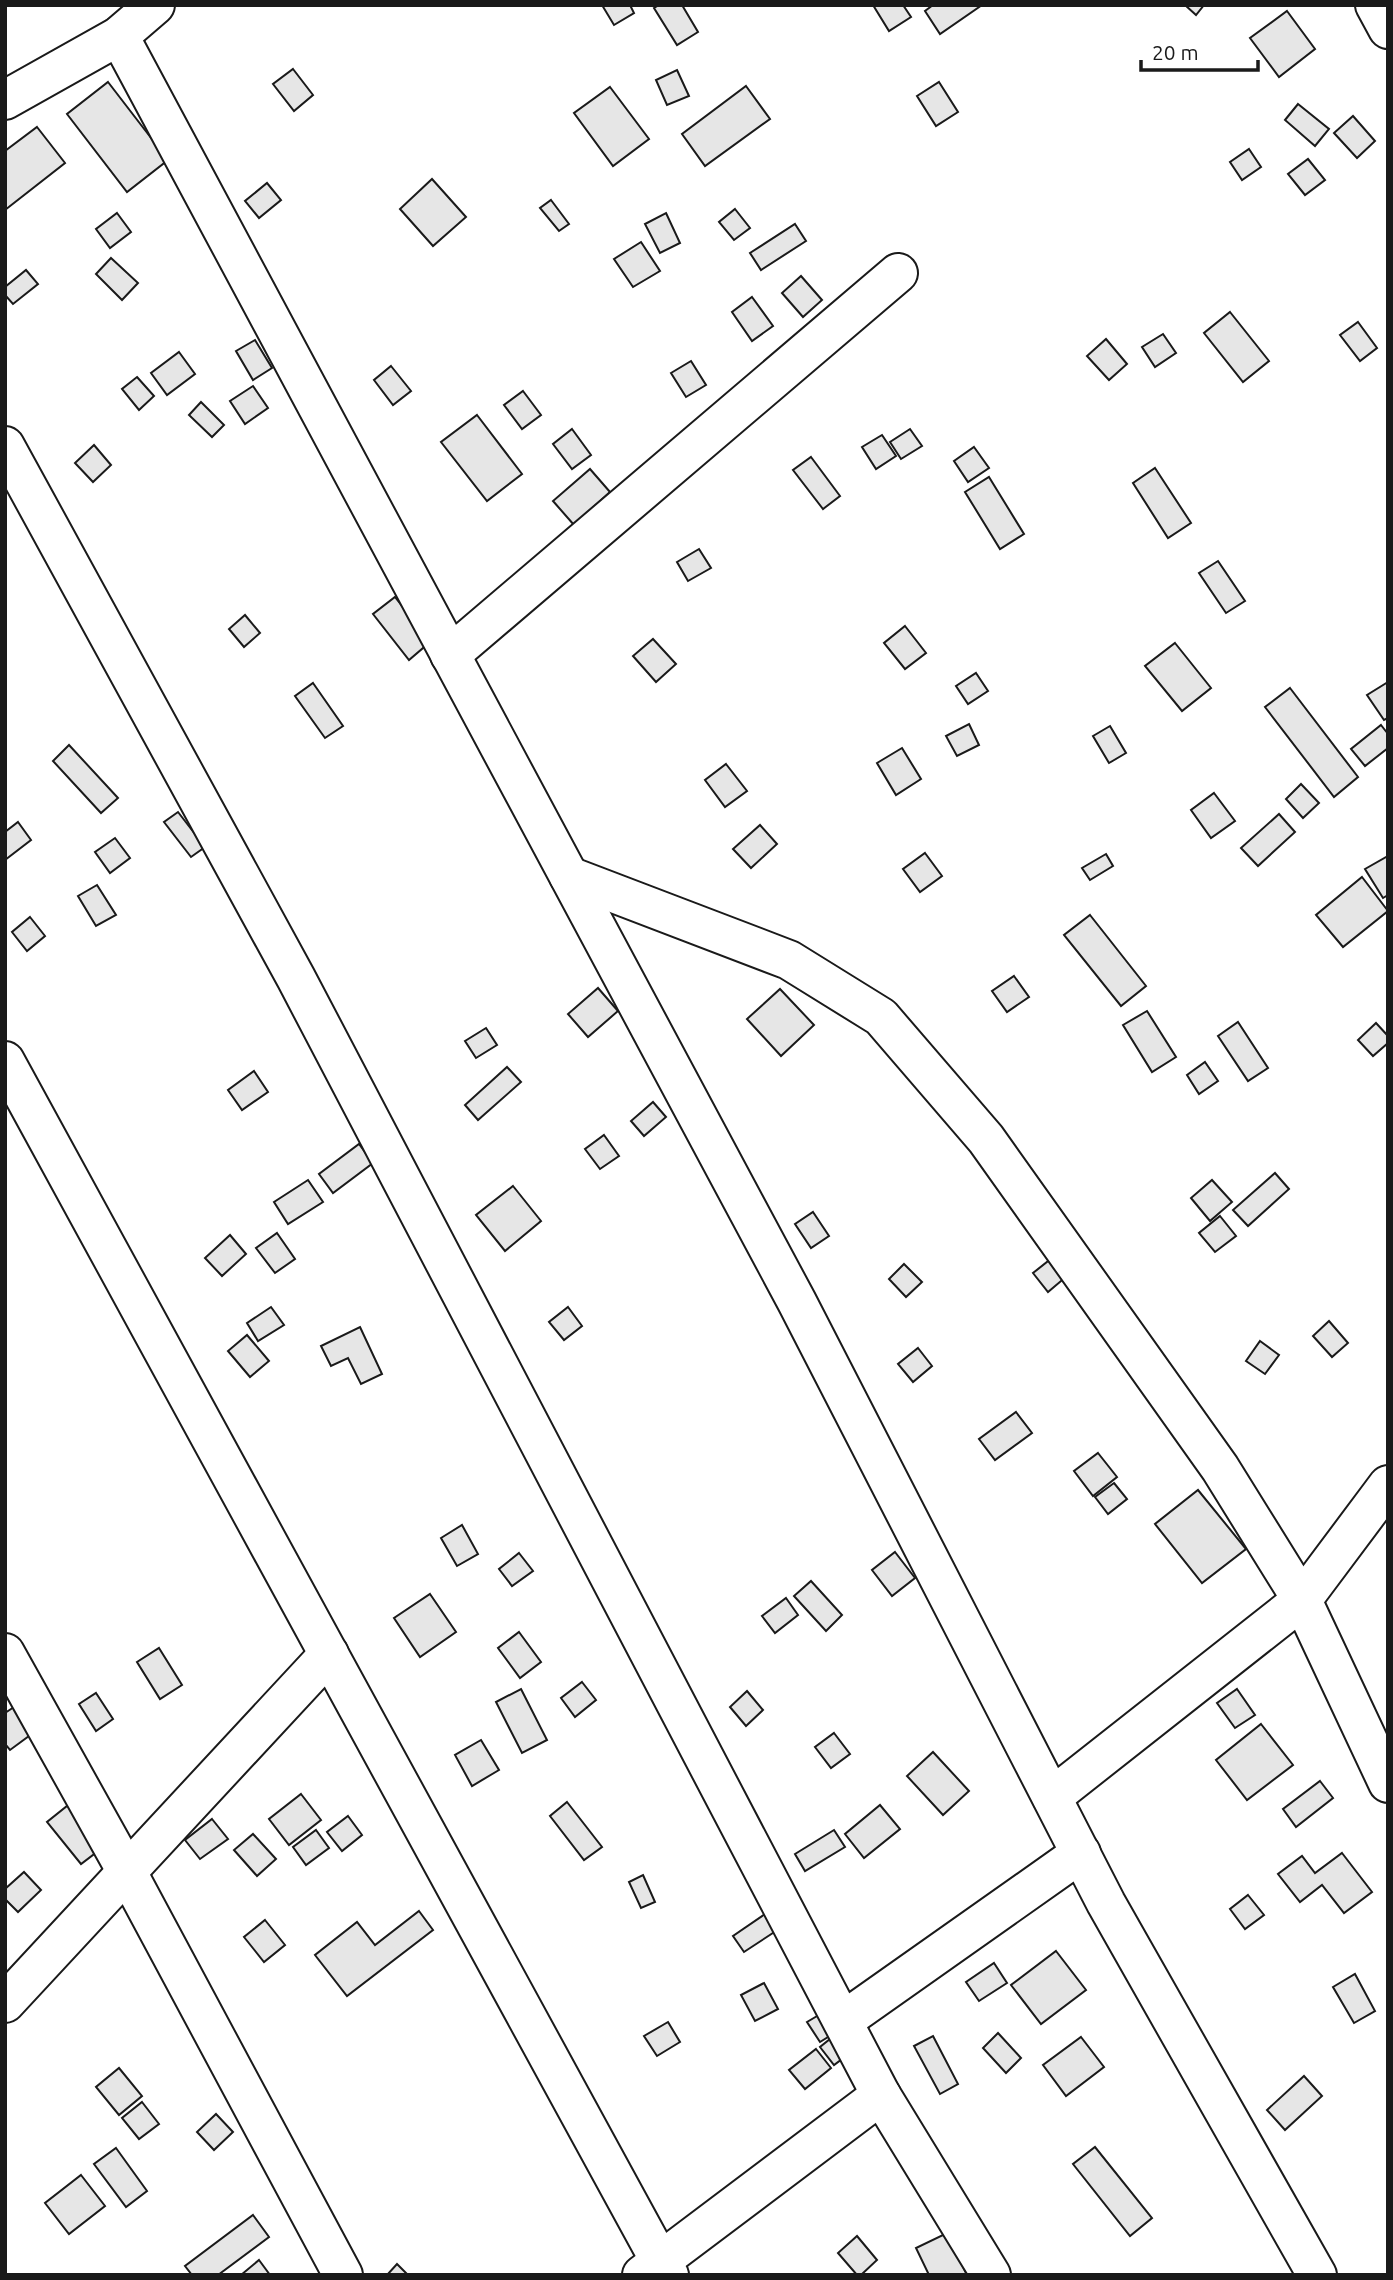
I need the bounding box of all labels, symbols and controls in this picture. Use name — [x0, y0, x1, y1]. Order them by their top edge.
scale bar — [1141, 28, 1258, 72]
text: 20 m — [1152, 40, 1199, 64]

